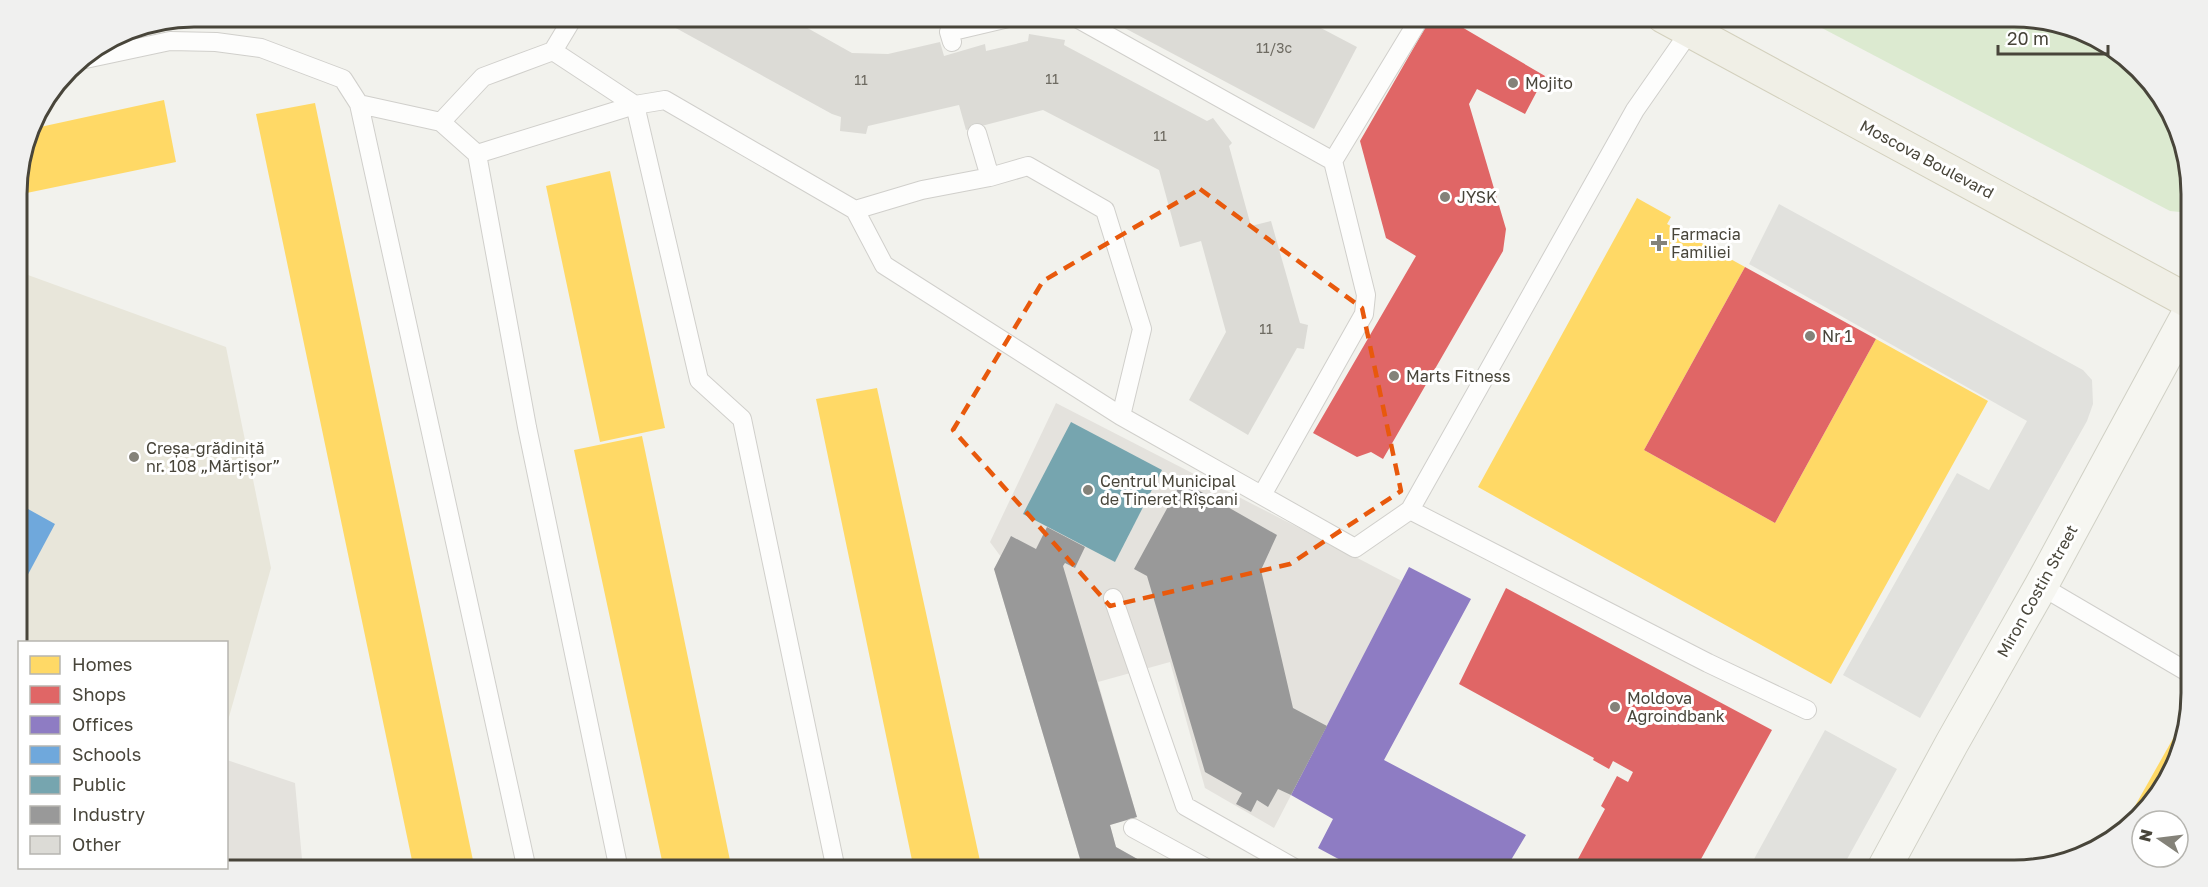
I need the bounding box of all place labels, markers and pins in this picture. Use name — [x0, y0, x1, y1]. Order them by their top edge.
place label: Mojito — [1525, 73, 1573, 93]
marker: Mojito — [1506, 76, 1520, 90]
place label: JYSK — [1457, 187, 1497, 207]
marker: JYSK — [1438, 190, 1452, 204]
place label: Farmacia Familiei — [1671, 224, 1741, 262]
marker: Farmacia Familiei — [1652, 236, 1666, 250]
place label: Nr 1 — [1822, 326, 1852, 346]
marker: Nr 1 — [1803, 329, 1817, 343]
place label: Marts Fitness — [1406, 366, 1511, 386]
marker: Marts Fitness — [1387, 369, 1401, 383]
place label: Creșa-grădiniță nr. 108 „Mărțișor” — [146, 438, 280, 476]
marker: Creșa-grădiniță nr. 108 „Mărțișor” — [127, 450, 141, 464]
place label: Centrul Municipal de Tineret Rîșcani — [1100, 471, 1238, 509]
marker: Centrul Municipal de Tineret Rîșcani — [1081, 483, 1095, 497]
place label: Moldova Agroindbank — [1627, 688, 1725, 726]
marker: Moldova Agroindbank — [1608, 700, 1622, 714]

